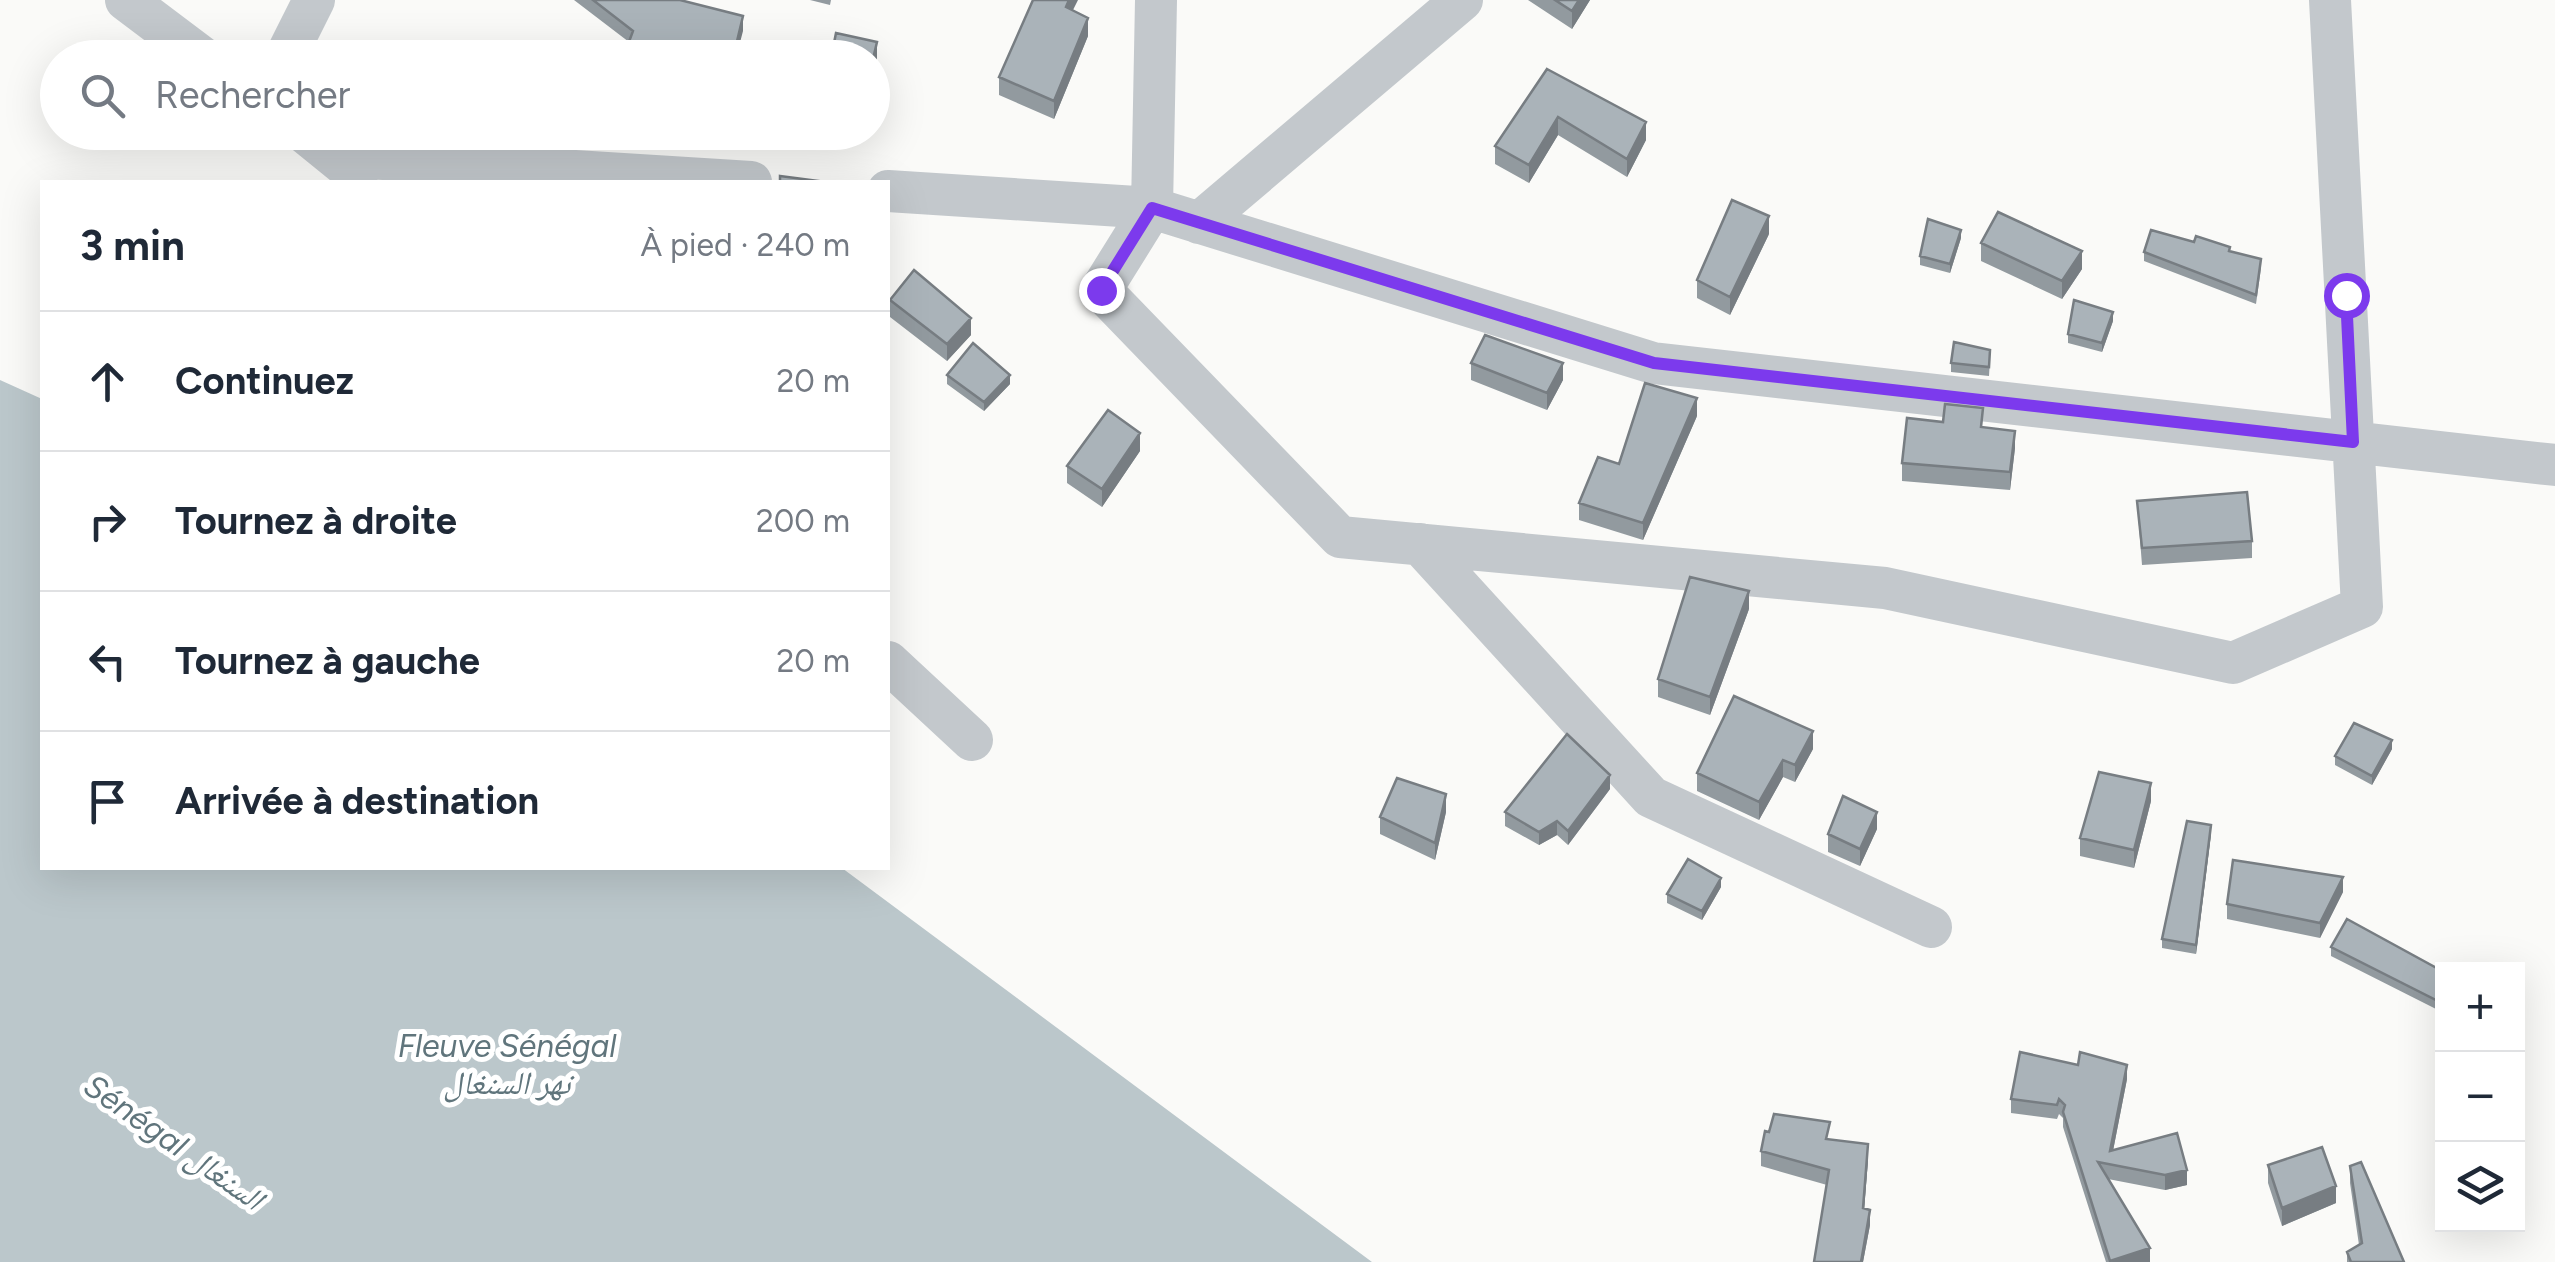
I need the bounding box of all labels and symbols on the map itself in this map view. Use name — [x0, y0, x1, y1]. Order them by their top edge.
route end — [1079, 268, 1125, 314]
route start — [2324, 273, 2370, 319]
water label: Fleuve Sénégal نهر السنغال — [398, 1027, 617, 1103]
water label: Sénégal السنغال — [76, 1066, 274, 1221]

